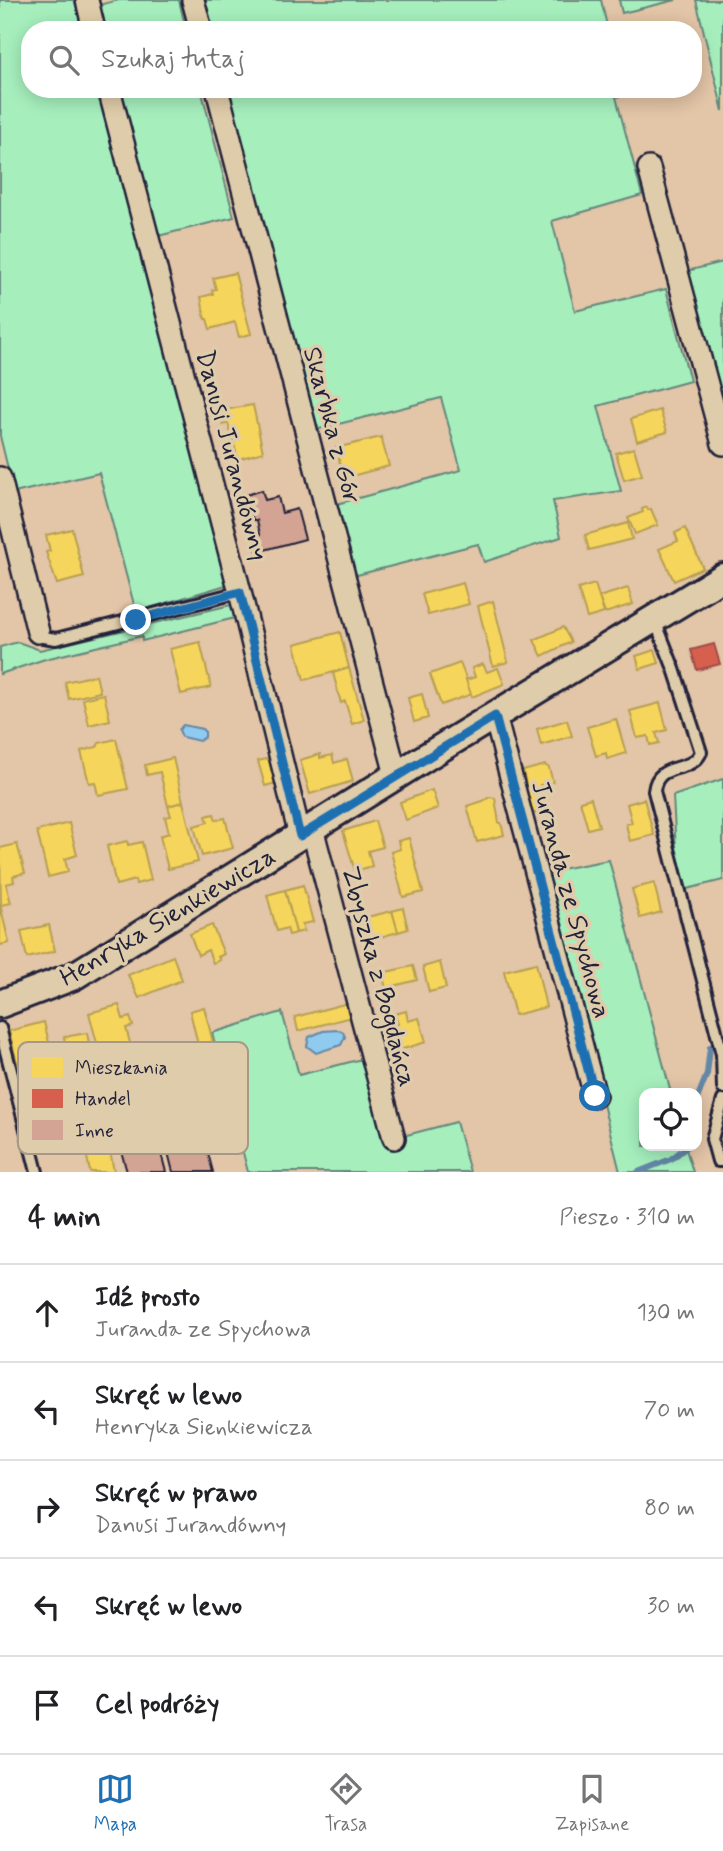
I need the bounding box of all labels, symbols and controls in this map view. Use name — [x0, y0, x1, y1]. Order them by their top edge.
search box — [21, 21, 702, 98]
icon: search — [45, 41, 83, 79]
text: Szukaj tutaj — [101, 43, 245, 77]
street label: Skarbka z Gór — [294, 343, 368, 508]
street label: Danusi Jurandówny — [187, 347, 275, 564]
route end — [120, 604, 151, 635]
street label: Juranda ze Spychowa — [522, 777, 618, 1022]
street label: Henryka Sienkiewicza — [54, 840, 282, 996]
street label: Zbyszka z Bogdańca — [330, 863, 424, 1091]
legend — [18, 1042, 248, 1154]
text: Mieszkania — [75, 1056, 168, 1081]
route start — [579, 1080, 610, 1111]
text: Handel — [75, 1087, 131, 1112]
map controls — [639, 1088, 702, 1151]
button: locate — [639, 1088, 702, 1151]
text: Inne — [75, 1119, 114, 1144]
text: 4 min — [28, 1198, 101, 1237]
text: Pieszo · 310 m — [559, 1203, 695, 1233]
text: Idź prosto — [95, 1281, 200, 1315]
icon: ahead — [28, 1294, 66, 1332]
text: 130 m — [637, 1298, 695, 1328]
text: Juranda ze Spychowa — [95, 1315, 311, 1345]
text: Skręć w lewo — [95, 1379, 242, 1413]
icon: left — [28, 1392, 66, 1430]
text: 70 m — [643, 1396, 695, 1426]
text: Henryka Sienkiewicza — [95, 1413, 313, 1443]
text: Skręć w prawo — [95, 1477, 257, 1511]
icon: right — [28, 1490, 66, 1528]
text: 80 m — [644, 1494, 695, 1524]
text: Danusi Jurandówny — [95, 1511, 286, 1541]
icon: left — [28, 1588, 66, 1626]
text: Skręć w lewo — [95, 1590, 242, 1624]
text: 30 m — [647, 1592, 695, 1622]
icon: arrive — [28, 1686, 66, 1724]
text: Cel podróży — [95, 1688, 219, 1722]
tab: Mapa — [94, 1770, 137, 1837]
tab: Trasa — [324, 1770, 367, 1837]
tab: Zapisane — [555, 1770, 629, 1837]

